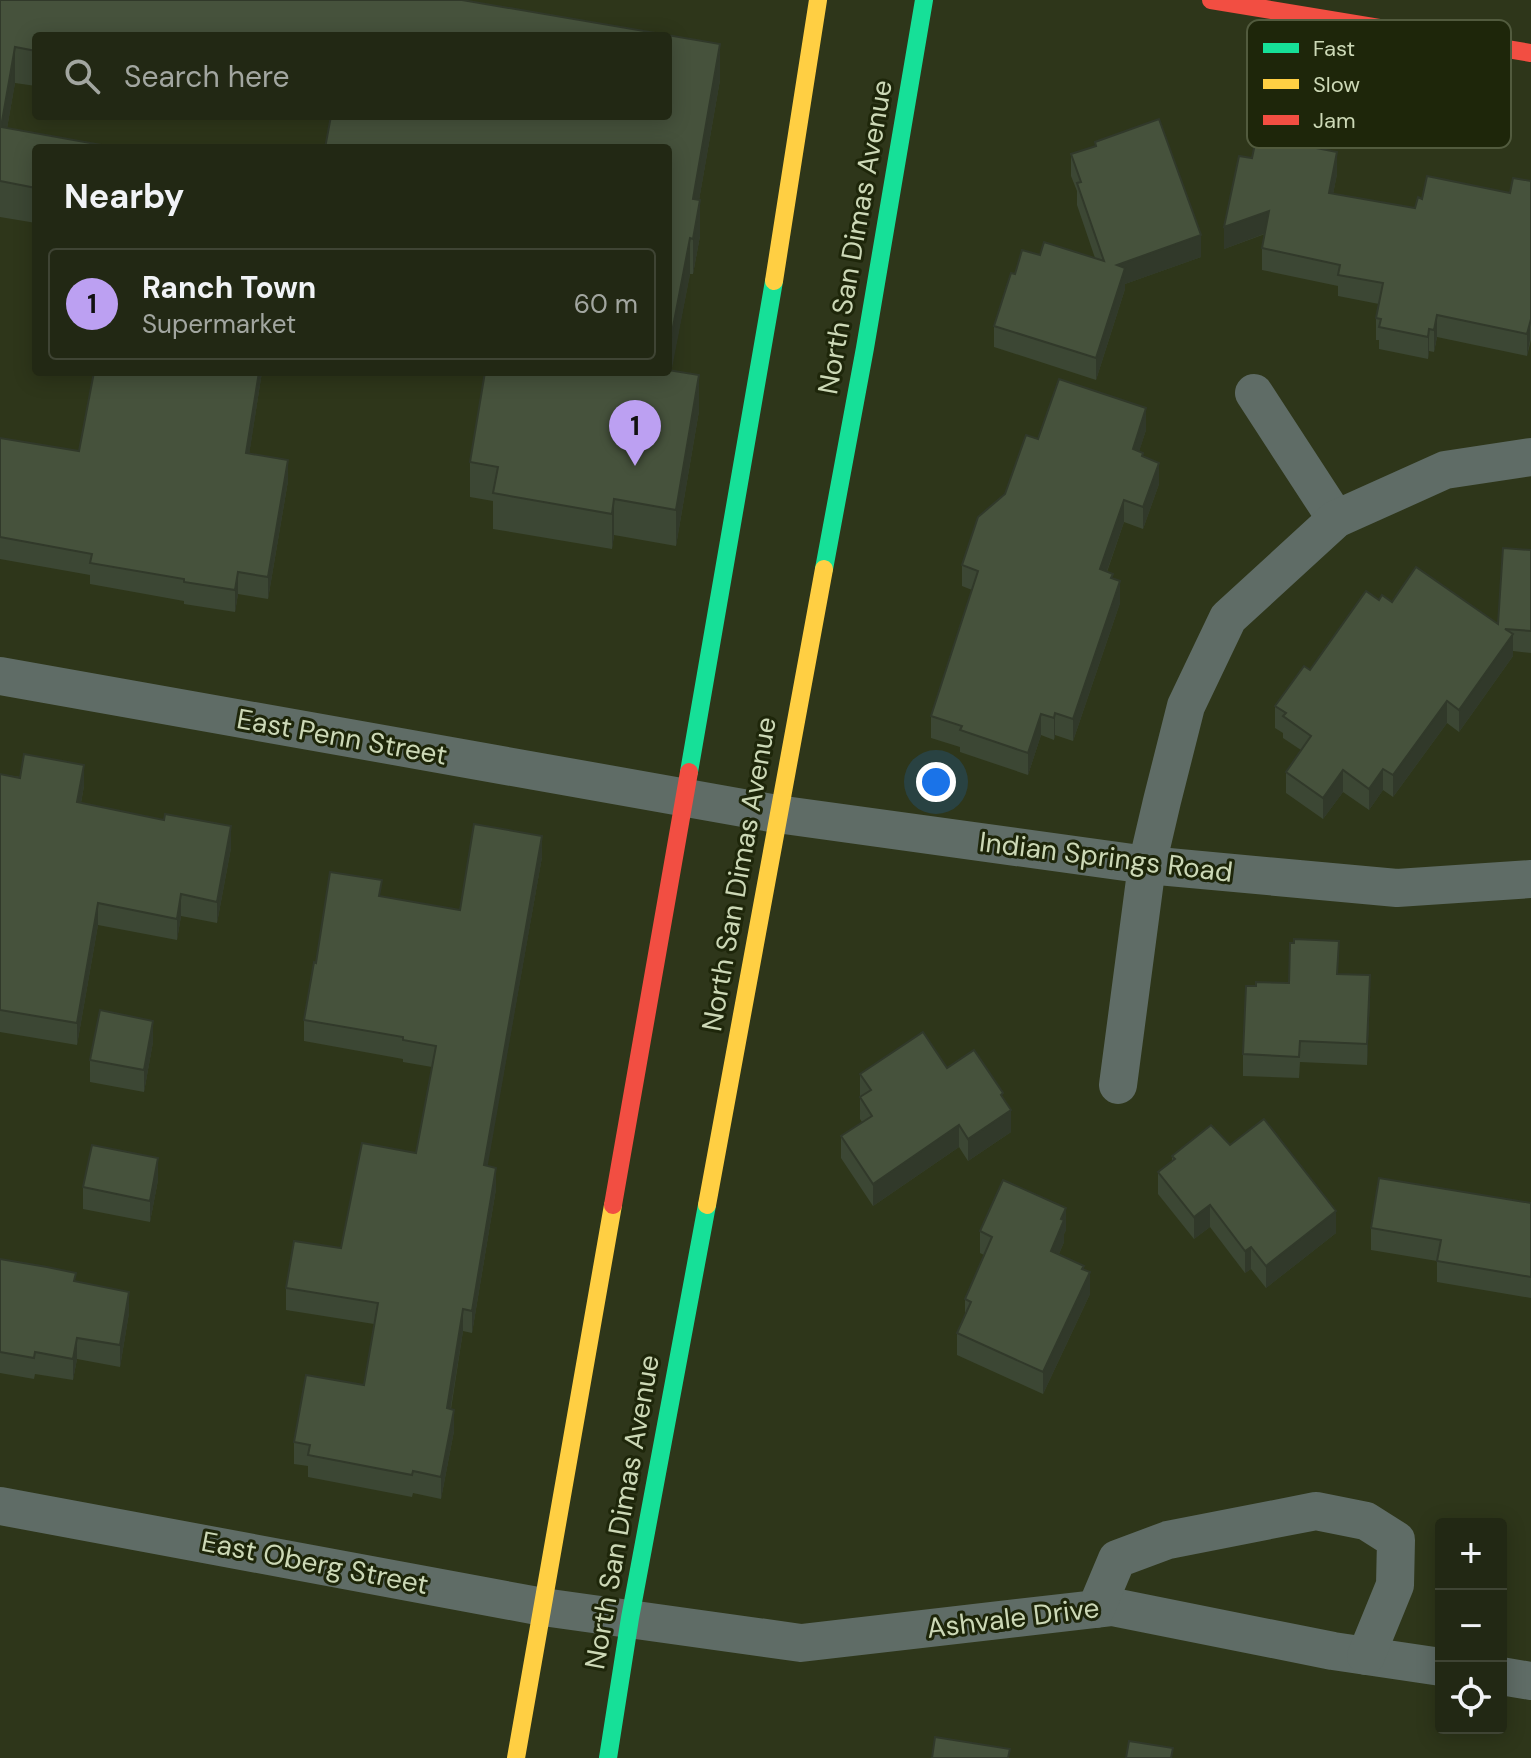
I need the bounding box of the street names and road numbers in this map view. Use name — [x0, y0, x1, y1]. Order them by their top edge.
street label: North San Dimas Avenue — [809, 77, 901, 397]
street label: East Penn Street — [234, 700, 450, 774]
street label: North San Dimas Avenue — [693, 714, 785, 1034]
street label: Indian Springs Road — [977, 823, 1235, 891]
street label: North San Dimas Avenue — [576, 1352, 668, 1672]
street label: East Oberg Street — [198, 1523, 432, 1603]
street label: Ashvale Drive — [925, 1589, 1101, 1647]

